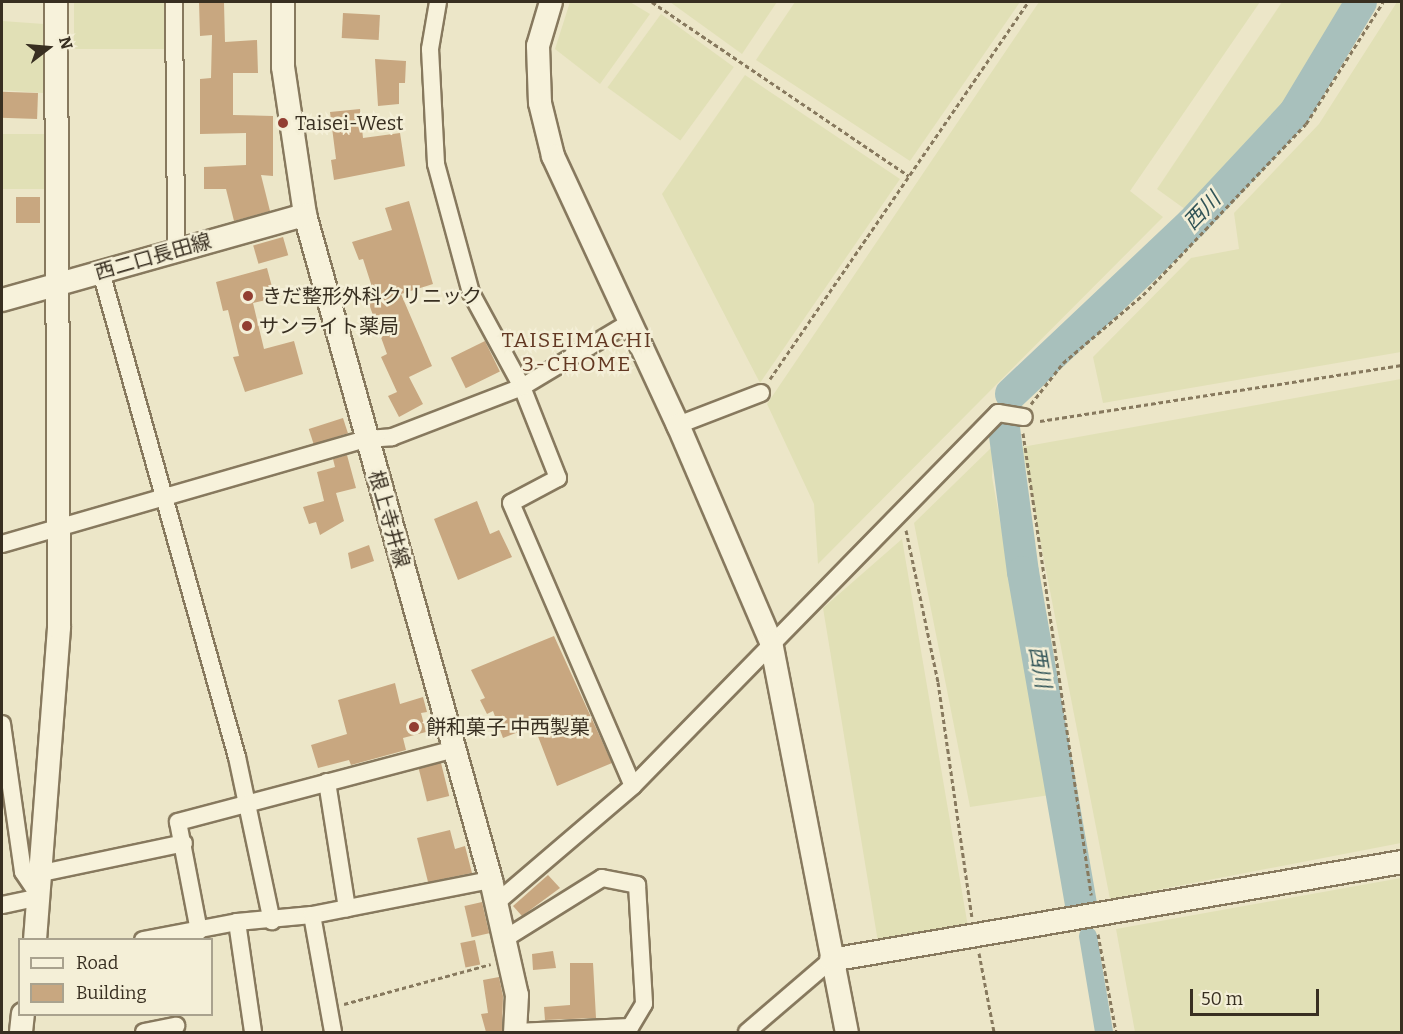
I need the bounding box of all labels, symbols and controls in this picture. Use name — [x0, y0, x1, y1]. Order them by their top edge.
north arrow — [18, 18, 78, 78]
text: N — [55, 34, 77, 51]
place label: Taisei-West — [295, 111, 404, 135]
marker: Taisei-West — [276, 116, 290, 130]
water label: 西川 — [1178, 187, 1226, 235]
street label: 西二口長田線 — [92, 229, 214, 285]
place label: きだ整形外科クリニック — [262, 284, 482, 308]
marker: きだ整形外科クリニック — [239, 287, 257, 305]
place label: サンライト薬局 — [259, 314, 399, 338]
marker: サンライト薬局 — [240, 319, 254, 333]
district label: TAISEIMACHI 3-CHOME — [501, 327, 653, 377]
street label: 根上寺井線 — [364, 468, 414, 570]
water label: 西川 — [1024, 644, 1056, 690]
place label: 餅和菓子 中西製菓 — [426, 715, 590, 739]
marker: 餅和菓子 中西製菓 — [407, 720, 421, 734]
legend — [18, 938, 213, 1016]
text: Road — [76, 952, 118, 974]
scale bar — [1193, 977, 1322, 1015]
text: Building — [76, 982, 147, 1004]
text: 50 m — [1201, 988, 1243, 1010]

